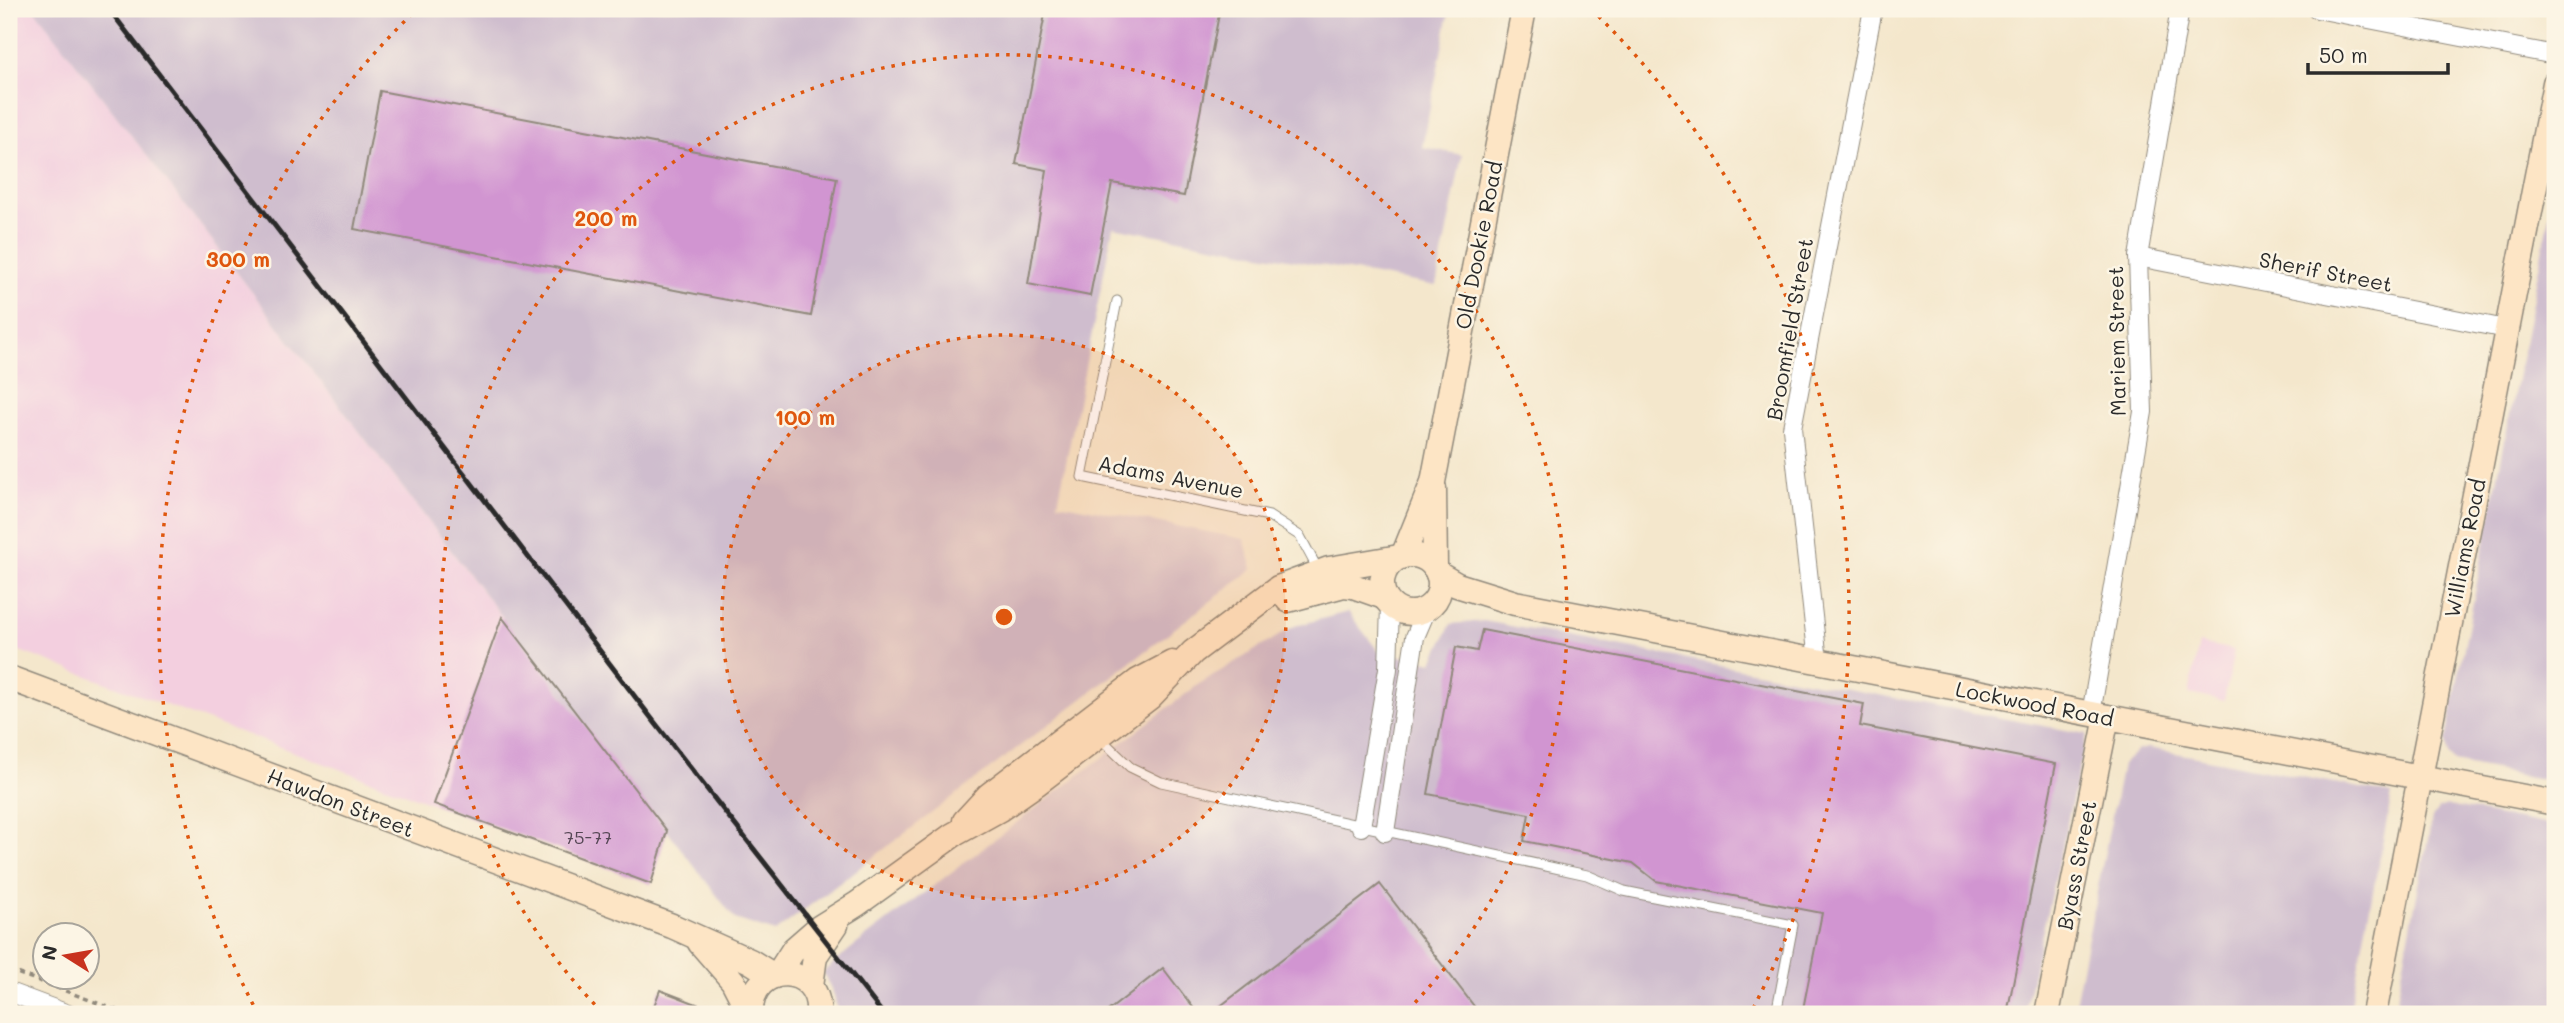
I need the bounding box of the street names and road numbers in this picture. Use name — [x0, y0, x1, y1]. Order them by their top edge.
street label: Old Dookie Road — [1448, 159, 1508, 331]
street label: Broomfield Street — [1760, 236, 1818, 422]
street label: Sherif Street — [2257, 245, 2395, 297]
street label: Mariem Street — [2101, 266, 2131, 416]
street label: Adams Avenue — [1096, 449, 1246, 503]
street label: Williams Road — [2437, 476, 2491, 620]
street label: Lockwood Road — [1954, 674, 2116, 732]
street label: Hawdon Street — [264, 762, 418, 842]
street label: Byass Street — [2050, 798, 2102, 932]

